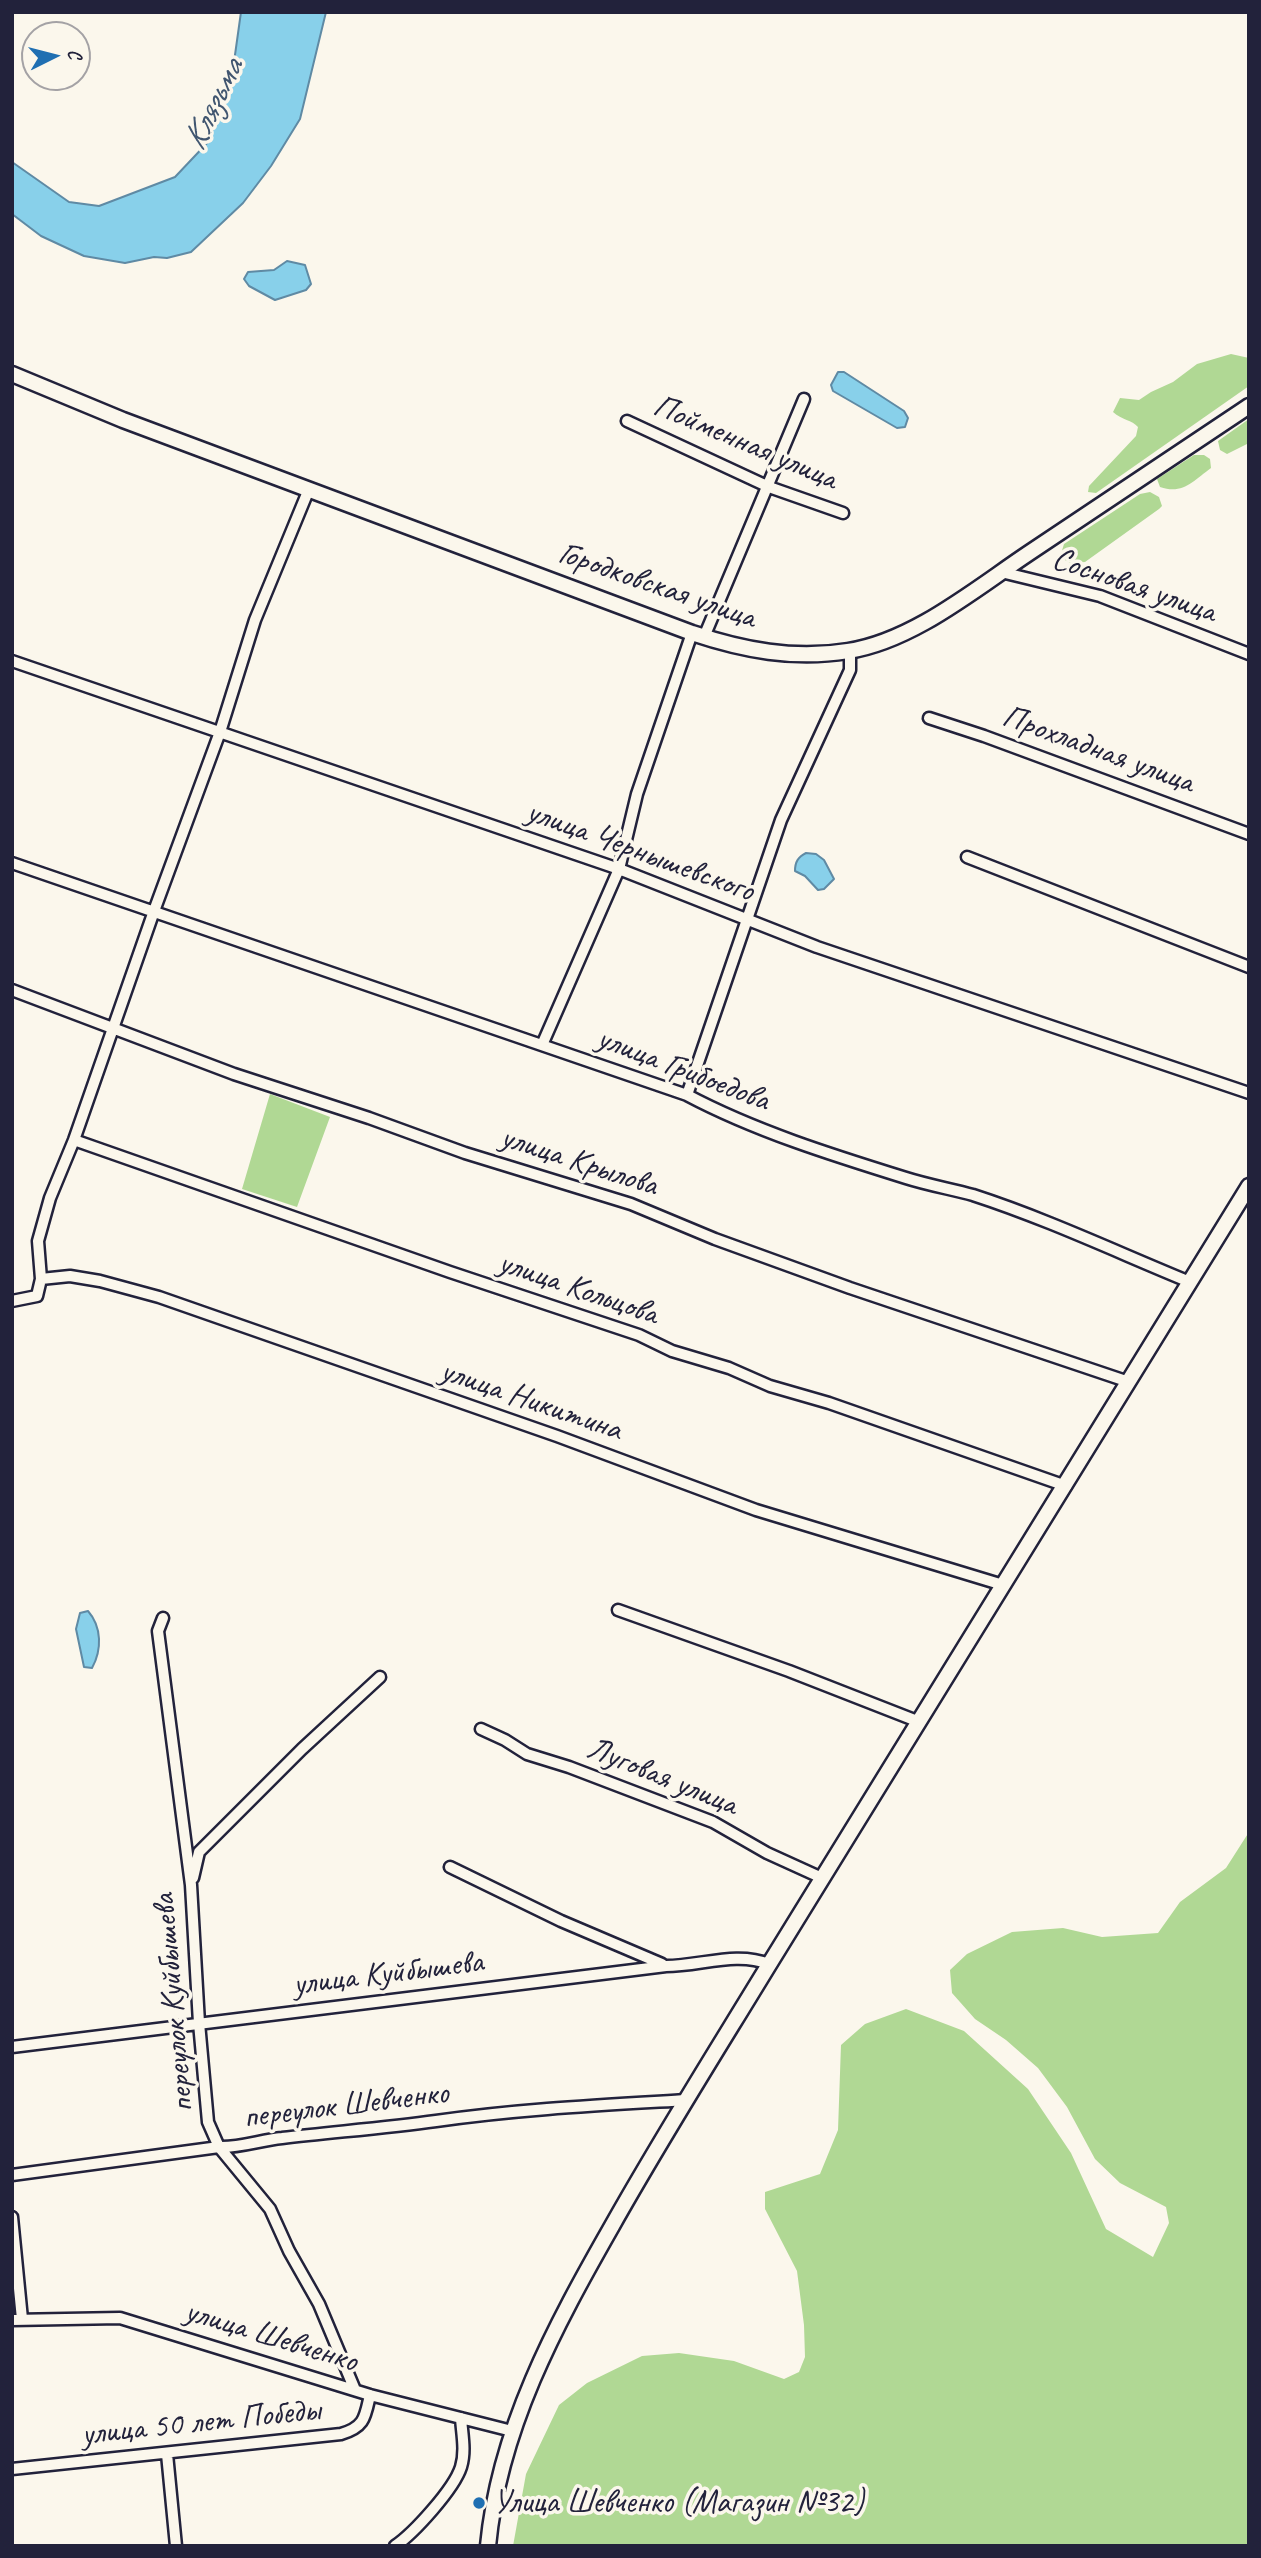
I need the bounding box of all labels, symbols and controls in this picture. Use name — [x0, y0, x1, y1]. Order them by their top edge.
north arrow — [21, 21, 91, 91]
text: С — [62, 48, 87, 60]
water label: Клязьма — [174, 53, 254, 157]
street label: Пойменная улица — [647, 387, 843, 499]
street label: Городковская улица — [553, 534, 761, 638]
street label: Сосновая улица — [1047, 540, 1221, 632]
street label: Прохладная улица — [997, 697, 1199, 803]
street label: улица Чернышевского — [521, 792, 759, 912]
street label: улица Грибоедова — [591, 1019, 775, 1121]
street label: улица Крылова — [496, 1118, 662, 1206]
street label: улица Кольцова — [493, 1243, 663, 1335]
street label: улица Никитина — [435, 1352, 627, 1450]
street label: Луговая улица — [581, 1729, 743, 1825]
street label: переулок Куйбышева — [145, 1892, 203, 2114]
street label: улица Куйбышева — [291, 1943, 485, 2005]
street label: переулок Шевченко — [241, 2074, 451, 2138]
street label: улица Шевченко — [180, 2292, 362, 2382]
street label: улица 50 лет Победы — [80, 2391, 322, 2455]
place label: Улица Шевченко (Магазин №32) — [493, 2483, 864, 2523]
marker: Улица Шевченко (Магазин №32) — [471, 2495, 487, 2511]

